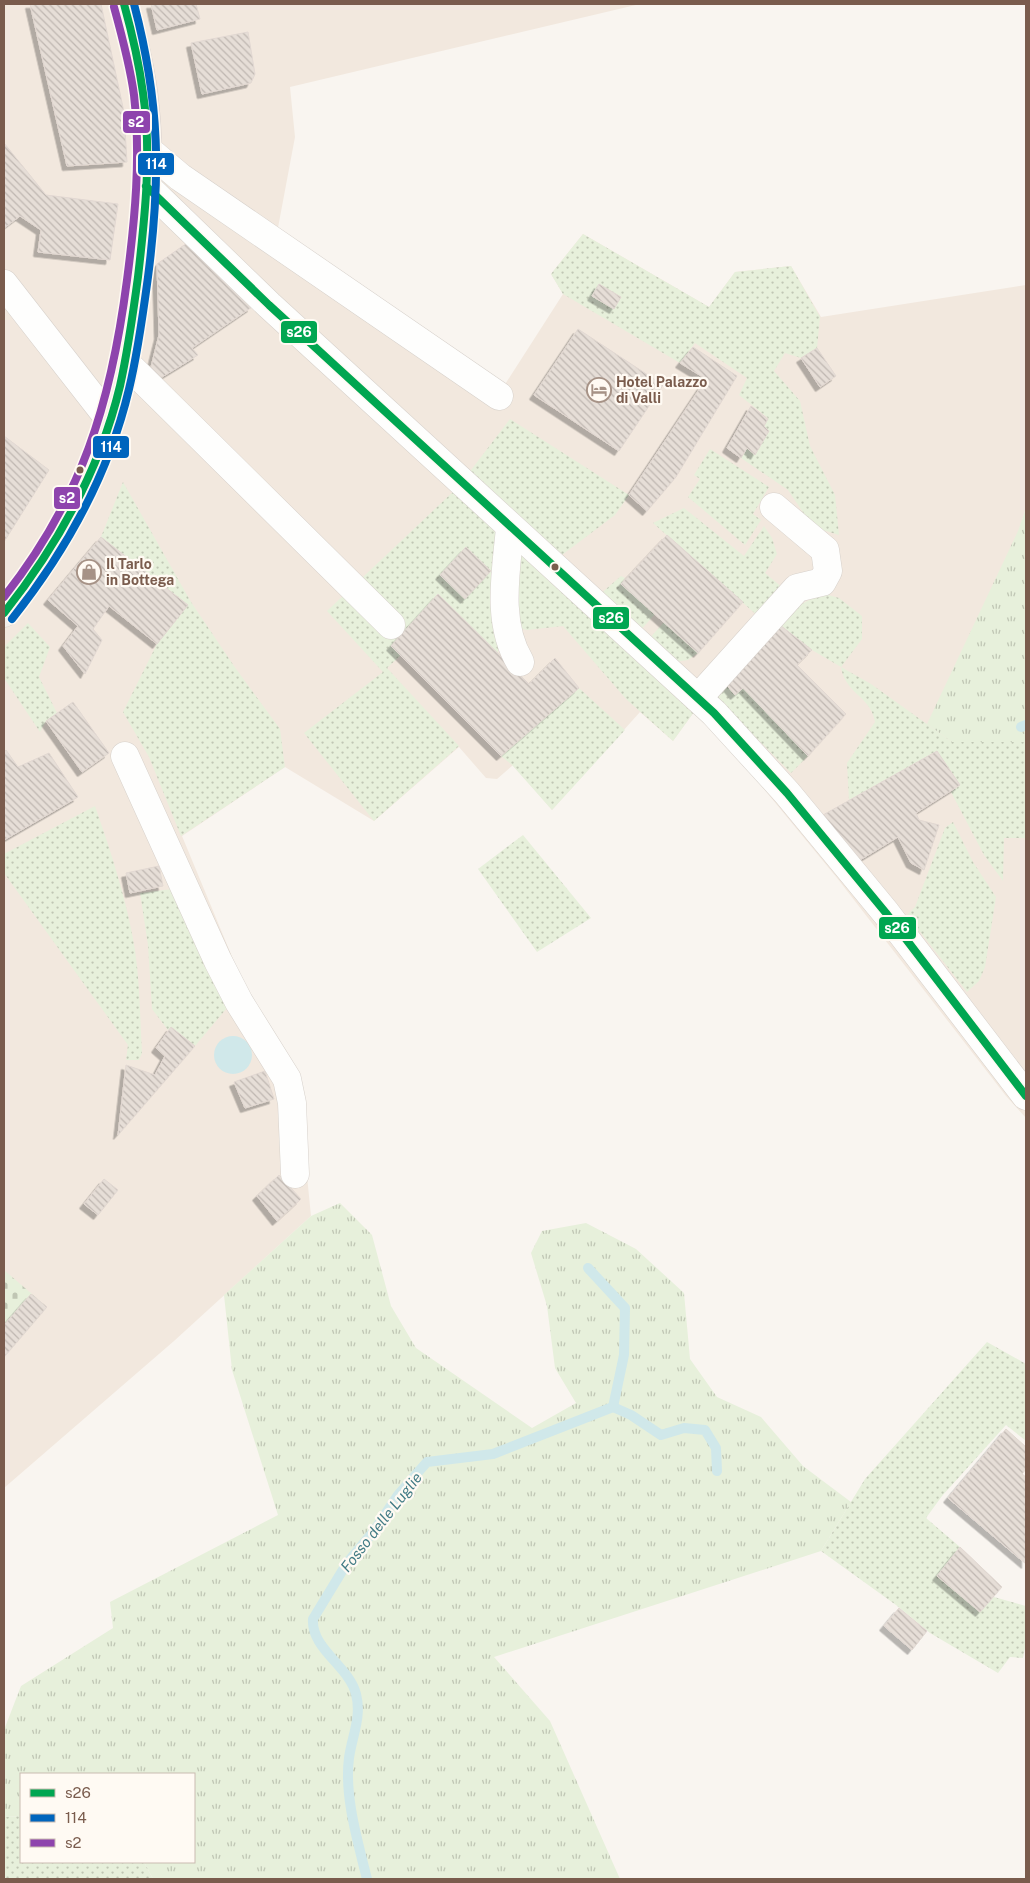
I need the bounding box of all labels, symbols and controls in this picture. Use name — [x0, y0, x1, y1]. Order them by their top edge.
line badge: s2 — [122, 110, 151, 134]
text: s2 — [128, 114, 144, 130]
line badge: 114 — [137, 152, 175, 176]
text: 114 — [145, 156, 167, 172]
line badge: s26 — [280, 320, 318, 344]
text: s26 — [286, 324, 312, 340]
place label: Hotel Palazzo di Valli — [616, 374, 707, 406]
hotel icon: Hotel Palazzo di Valli — [586, 377, 612, 403]
line badge: 114 — [92, 435, 130, 459]
text: 114 — [100, 439, 122, 455]
unlabelled marker — [75, 465, 85, 475]
line badge: s2 — [53, 486, 81, 510]
text: s2 — [59, 490, 75, 506]
place label: Il Tarlo in Bottega — [106, 556, 174, 588]
shop icon: Il Tarlo in Bottega — [76, 559, 102, 585]
unlabelled marker — [550, 562, 560, 572]
line badge: s26 — [592, 606, 630, 630]
text: s26 — [598, 610, 624, 626]
line badge: s26 — [878, 916, 917, 940]
text: s26 — [884, 920, 910, 936]
water label: Fosso delle Luglie — [337, 1469, 425, 1575]
legend — [20, 1773, 195, 1863]
text: s26 — [65, 1784, 91, 1801]
text: 114 — [65, 1809, 87, 1826]
text: s2 — [65, 1834, 82, 1851]

